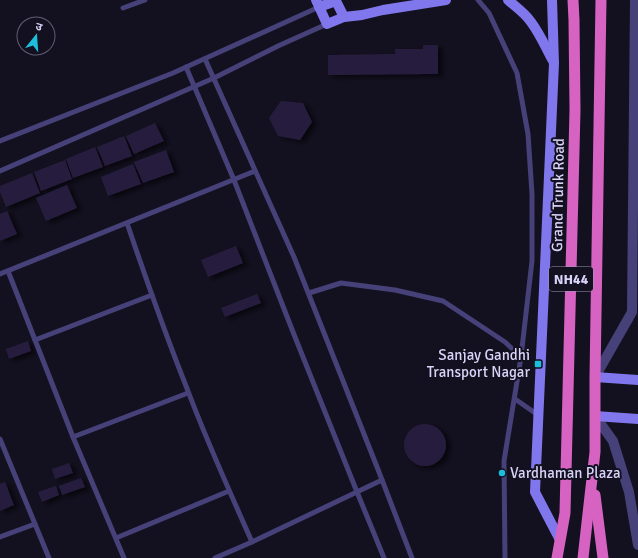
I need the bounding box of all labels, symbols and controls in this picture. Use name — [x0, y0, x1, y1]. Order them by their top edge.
north arrow — [16, 16, 56, 56]
text: उ — [34, 20, 44, 34]
street label: Grand Trunk Road — [548, 138, 568, 252]
road number: NH44 — [549, 267, 593, 291]
place label: Sanjay Gandhi Transport Nagar — [427, 346, 530, 381]
marker: Sanjay Gandhi Transport Nagar — [533, 359, 543, 369]
place label: Vardhaman Plaza — [510, 464, 621, 482]
marker: Vardhaman Plaza — [497, 468, 507, 478]

